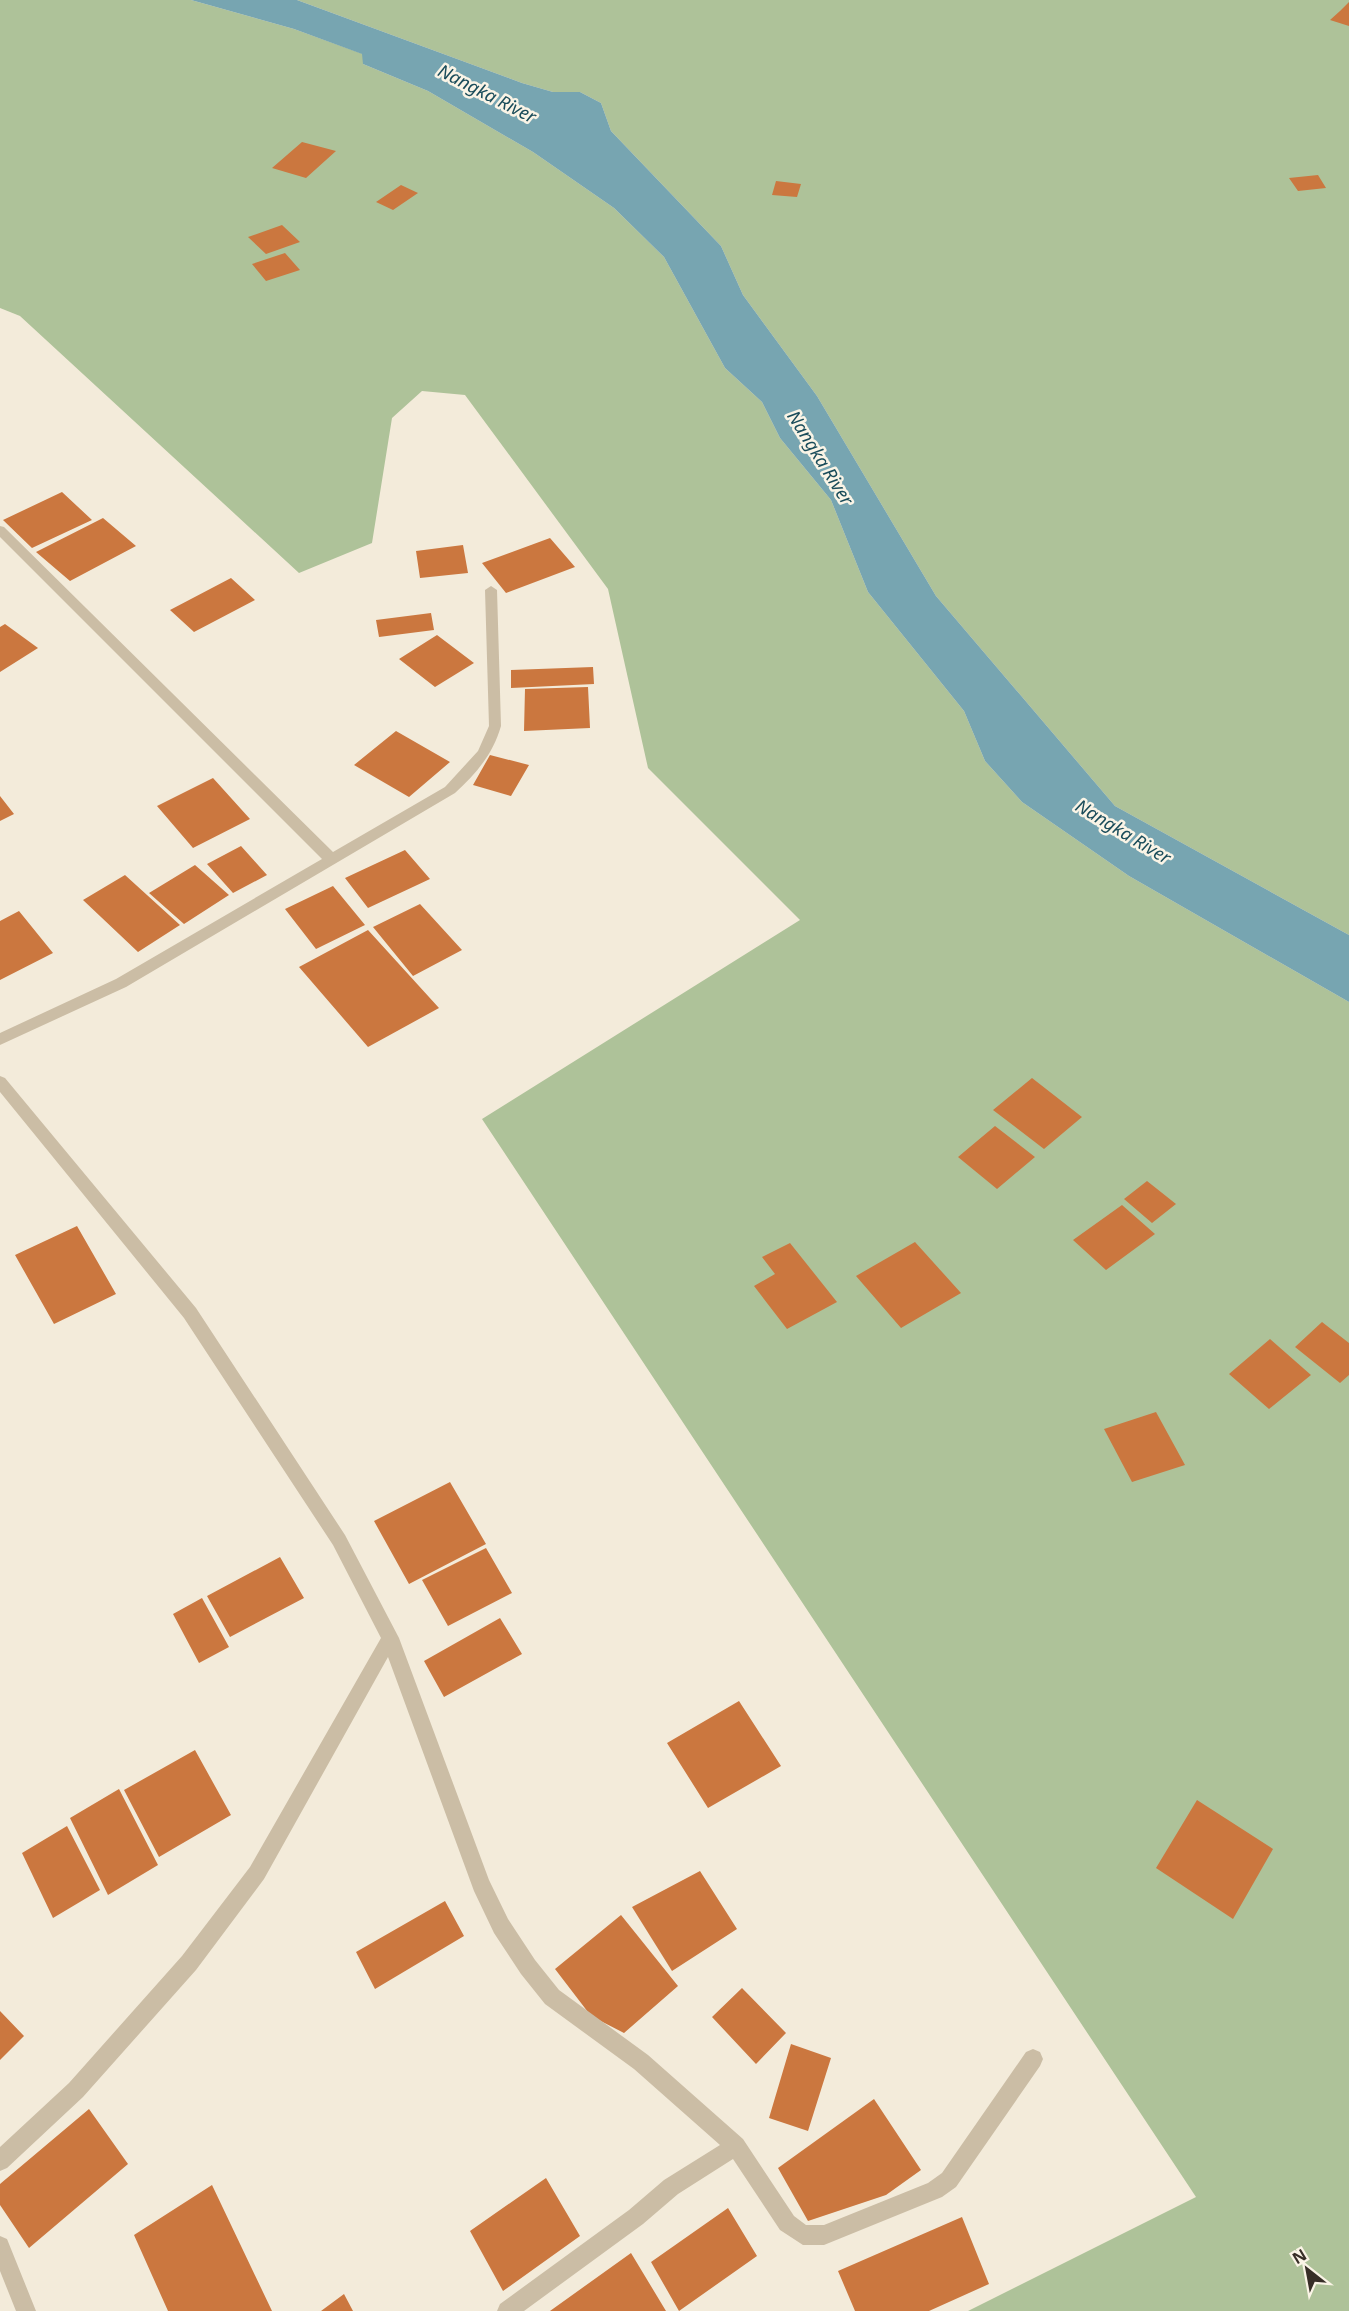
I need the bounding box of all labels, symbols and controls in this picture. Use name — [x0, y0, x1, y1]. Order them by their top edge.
water label: Nangka River — [434, 58, 541, 128]
water label: Nangka River — [782, 406, 860, 510]
water label: Nangka River — [1071, 793, 1176, 869]
north arrow — [1277, 2239, 1337, 2299]
text: N — [1288, 2243, 1311, 2269]

